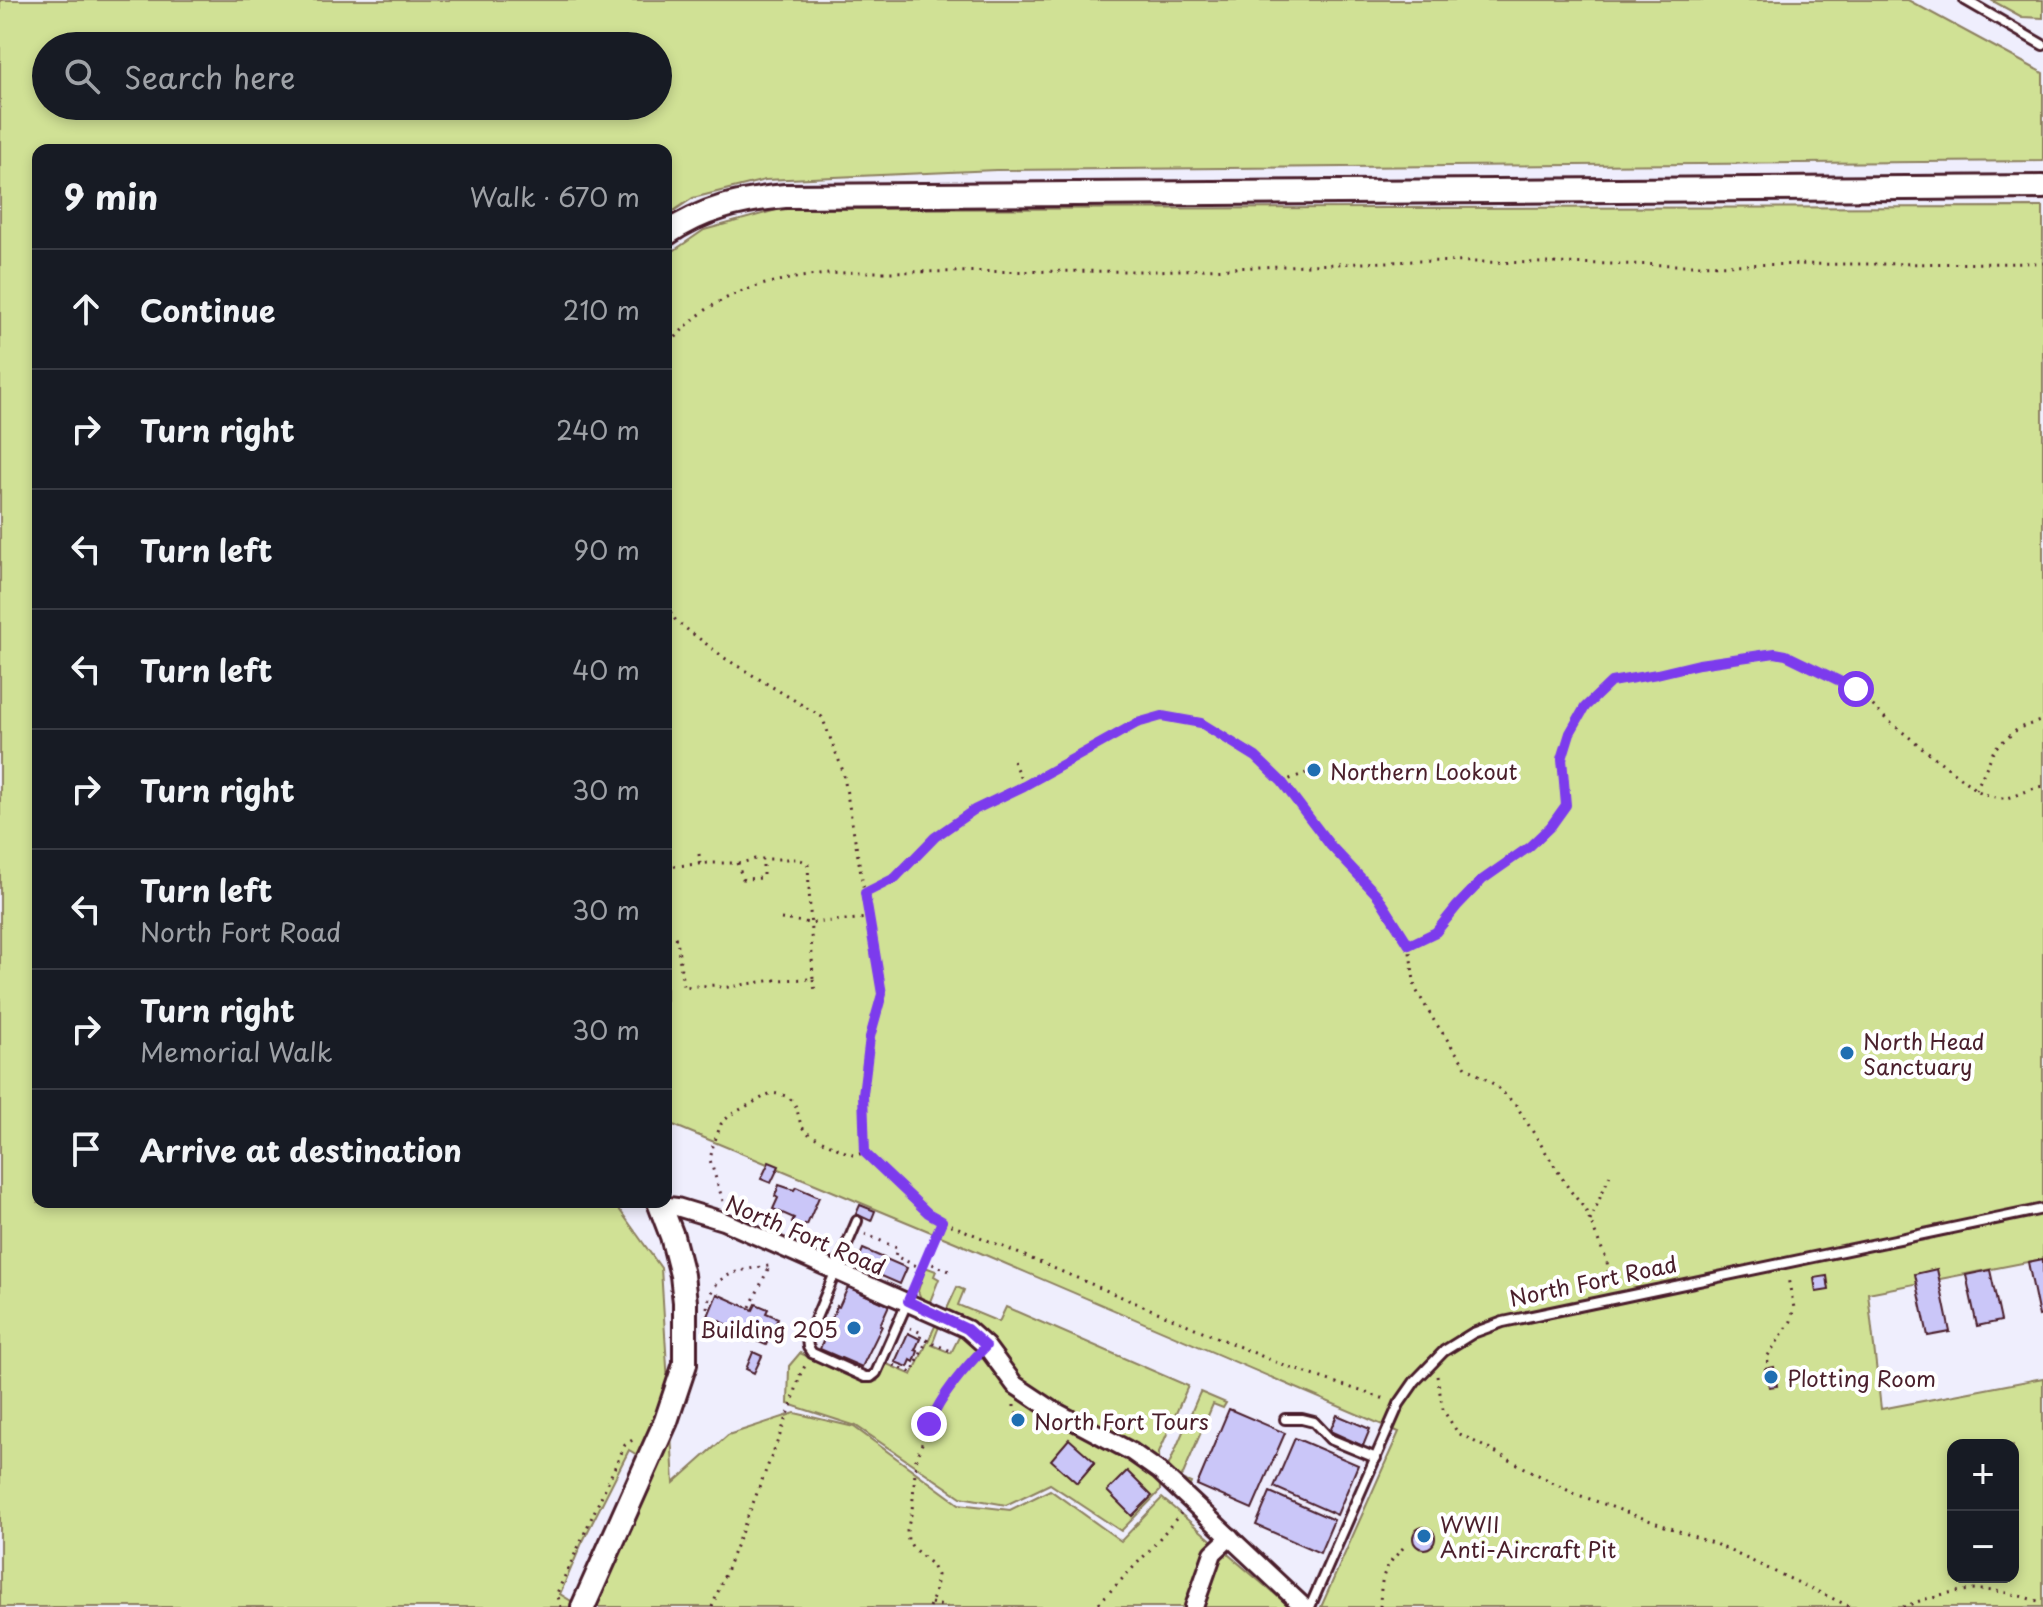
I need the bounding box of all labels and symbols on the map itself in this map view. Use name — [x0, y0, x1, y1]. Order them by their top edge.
route start — [1838, 671, 1874, 707]
place label: Northern Lookout — [1330, 754, 1518, 787]
marker: Northern Lookout — [1305, 761, 1323, 779]
place label: North Head Sanctuary — [1863, 1024, 1985, 1082]
marker: North Head Sanctuary — [1838, 1044, 1856, 1062]
street label: North Fort Road — [721, 1186, 891, 1282]
street label: North Fort Road — [1506, 1246, 1680, 1314]
place label: Building 205 — [700, 1312, 838, 1345]
marker: Building 205 — [845, 1319, 863, 1337]
place label: Plotting Room — [1787, 1361, 1936, 1394]
marker: Plotting Room — [1762, 1368, 1780, 1386]
place label: North Fort Tours — [1034, 1404, 1209, 1437]
route end — [911, 1406, 947, 1442]
marker: North Fort Tours — [1009, 1411, 1027, 1429]
place label: WWII Anti-Aircraft Pit — [1440, 1507, 1616, 1565]
marker: WWII Anti-Aircraft Pit — [1415, 1527, 1433, 1545]

